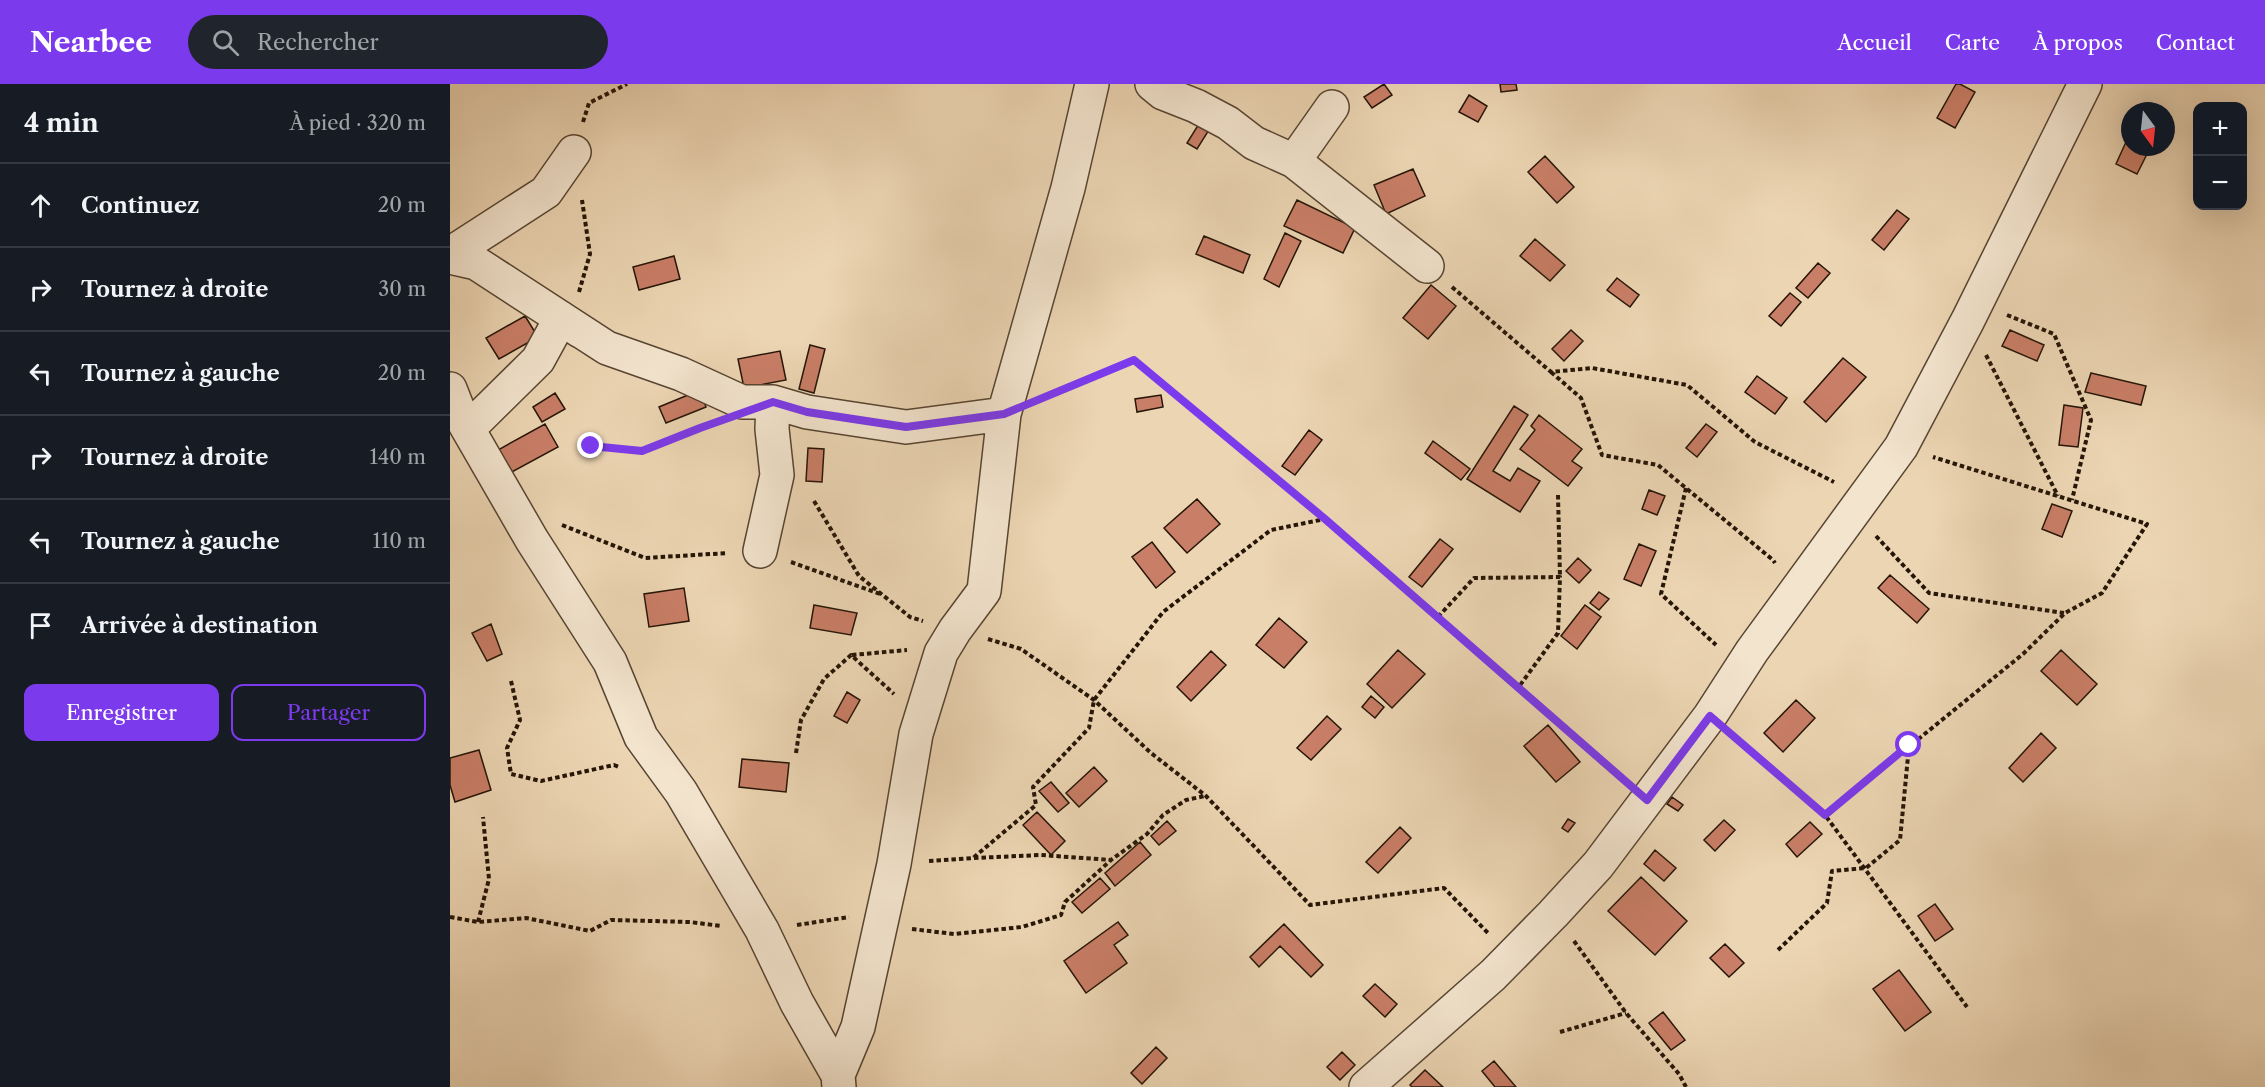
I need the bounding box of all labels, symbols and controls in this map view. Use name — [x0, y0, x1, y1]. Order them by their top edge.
search box — [188, 15, 608, 69]
text: Nearbee — [30, 25, 152, 59]
icon: search — [209, 26, 242, 59]
text: Rechercher — [257, 29, 379, 56]
text: Accueil — [1837, 30, 1912, 55]
text: Carte — [1945, 30, 2000, 55]
text: À propos — [2033, 30, 2123, 55]
text: Contact — [2156, 30, 2235, 55]
north arrow — [2121, 102, 2175, 156]
map controls — [2193, 102, 2247, 210]
button: + — [2193, 102, 2247, 156]
text: 4 min — [24, 107, 99, 139]
text: À pied · 320 m — [289, 111, 426, 135]
button: − — [2193, 156, 2247, 210]
icon: ahead — [24, 189, 57, 222]
text: Continuez — [81, 192, 200, 219]
text: 20 m — [378, 193, 426, 217]
icon: right — [24, 273, 57, 306]
text: Tournez à droite — [81, 276, 268, 303]
text: 30 m — [378, 277, 426, 301]
icon: left — [24, 357, 57, 390]
text: Tournez à gauche — [81, 360, 280, 387]
text: 20 m — [378, 361, 426, 385]
route end — [577, 432, 603, 458]
icon: right — [24, 441, 57, 474]
text: Tournez à droite — [81, 444, 268, 471]
text: 140 m — [369, 445, 426, 469]
icon: left — [24, 525, 57, 558]
text: Tournez à gauche — [81, 528, 280, 555]
text: 110 m — [373, 529, 426, 553]
icon: arrive — [24, 609, 57, 642]
text: Arrivée à destination — [81, 612, 318, 639]
button: Enregistrer — [24, 684, 219, 741]
button: Partager — [231, 684, 426, 741]
route start — [1895, 731, 1921, 757]

